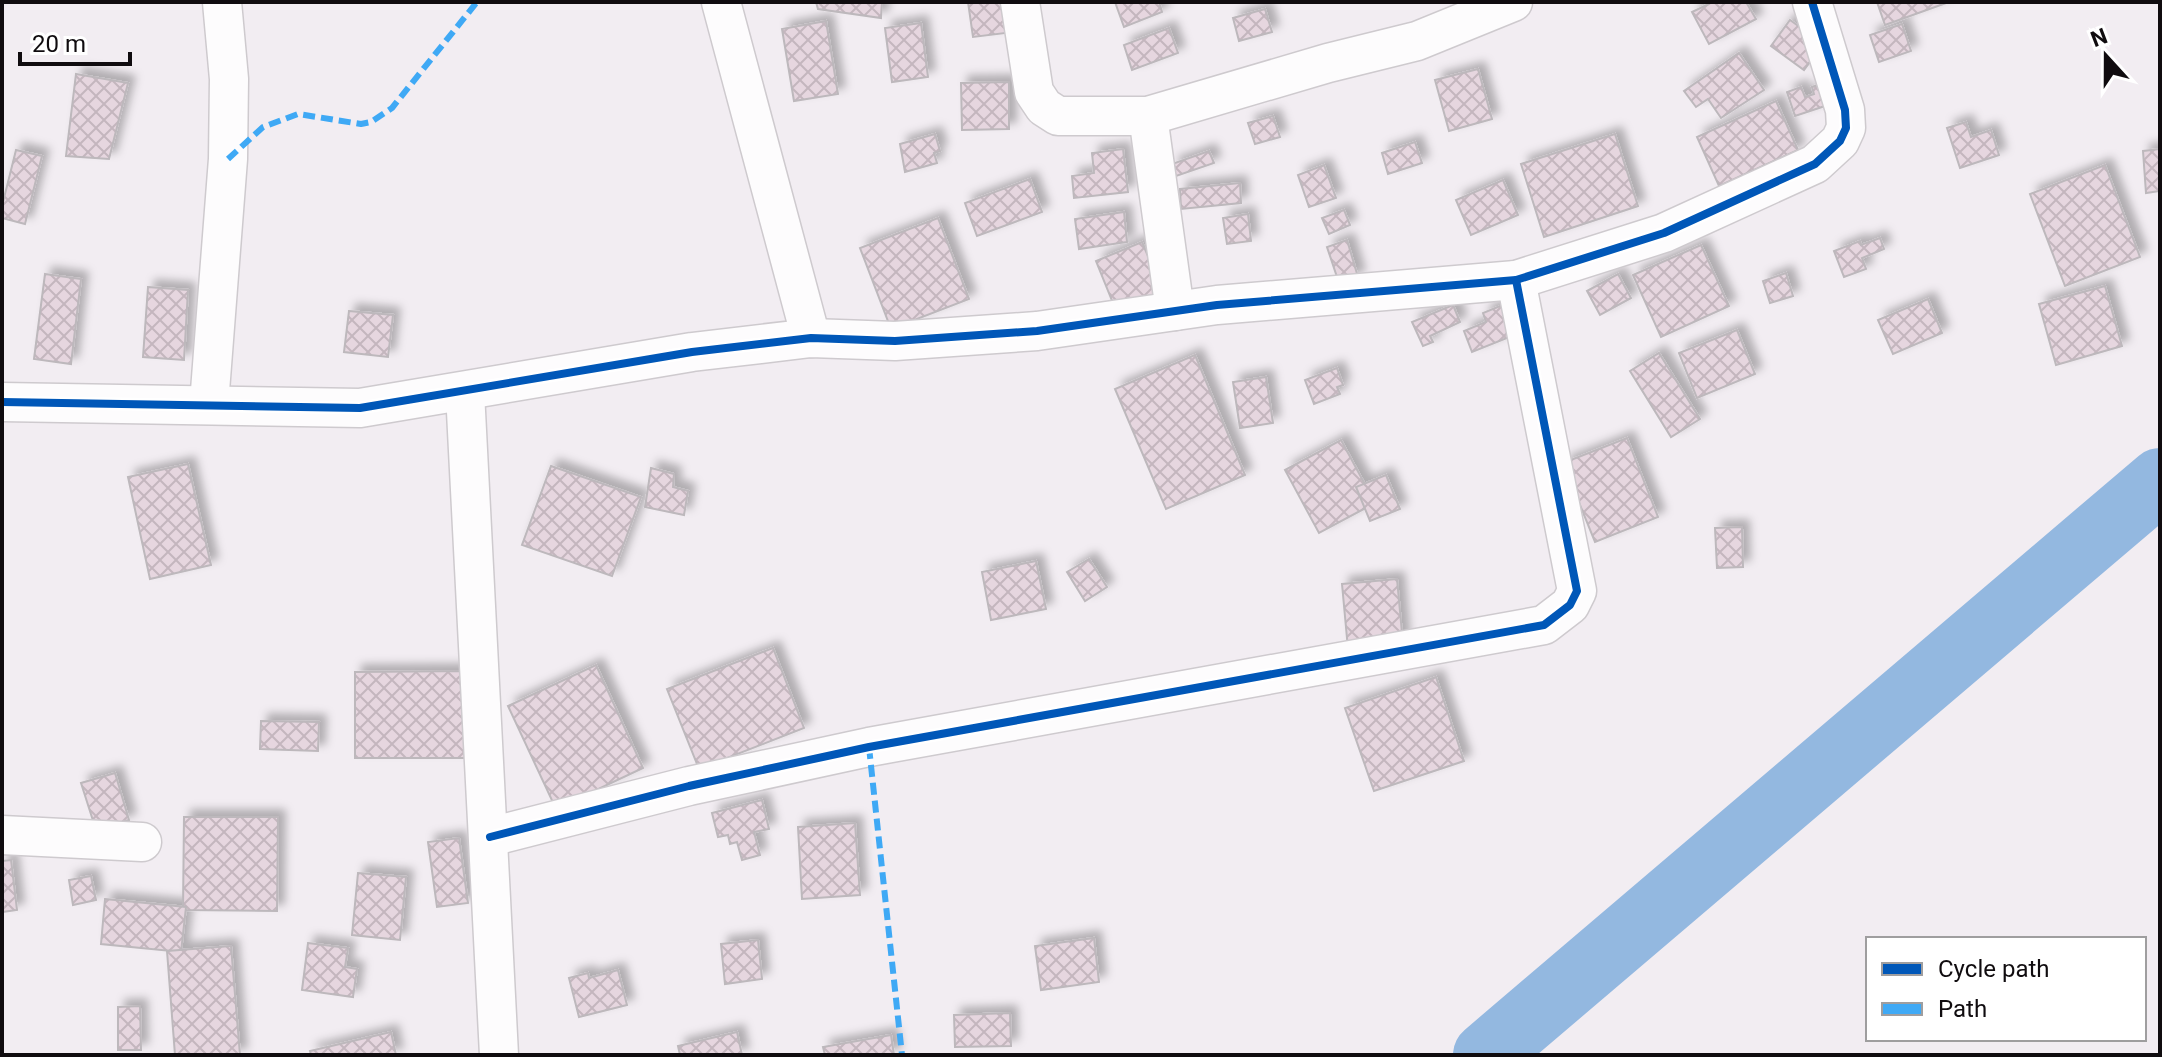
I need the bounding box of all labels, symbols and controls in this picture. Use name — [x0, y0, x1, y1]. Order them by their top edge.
scale bar — [20, 16, 130, 66]
north arrow — [2066, 16, 2146, 96]
text: N — [2087, 23, 2111, 52]
text: 20 m — [32, 30, 86, 58]
legend — [1866, 937, 2146, 1041]
text: Cycle path — [1938, 955, 2050, 983]
text: Path — [1938, 995, 1987, 1023]

